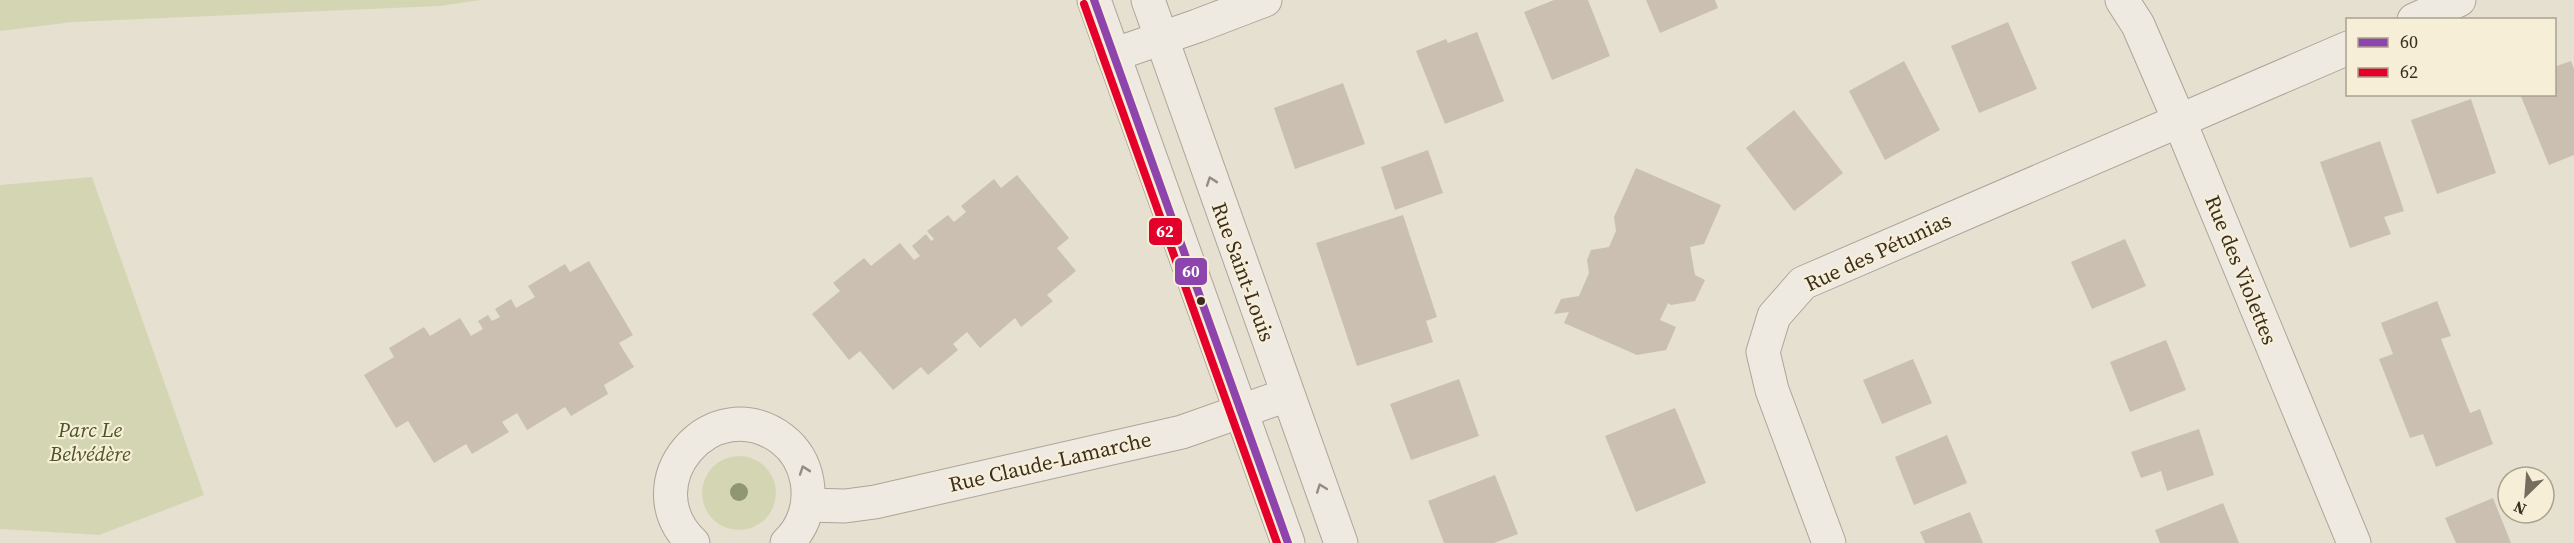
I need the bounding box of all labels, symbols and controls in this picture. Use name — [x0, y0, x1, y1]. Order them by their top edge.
legend — [2346, 18, 2556, 96]
text: 60 — [2400, 29, 2418, 54]
text: 62 — [2400, 59, 2418, 84]
one-way arrow — [1206, 176, 1219, 187]
street label: Rue des Violettes — [2198, 191, 2285, 349]
street label: Rue Saint-Louis — [1205, 198, 1282, 345]
street label: Rue des Pétunias — [1800, 205, 1956, 298]
line badge: 62 — [1148, 217, 1183, 246]
text: 62 — [1156, 220, 1174, 242]
line badge: 60 — [1174, 257, 1208, 286]
text: 60 — [1182, 260, 1200, 282]
unlabelled marker — [1195, 295, 1207, 307]
park label: Parc Le Belvédère — [48, 415, 131, 468]
street label: Rue Claude-Lamarche — [946, 424, 1154, 499]
one-way arrow — [798, 465, 811, 476]
north arrow — [2496, 465, 2556, 525]
one-way arrow — [1315, 483, 1328, 494]
text: N — [2509, 496, 2530, 521]

